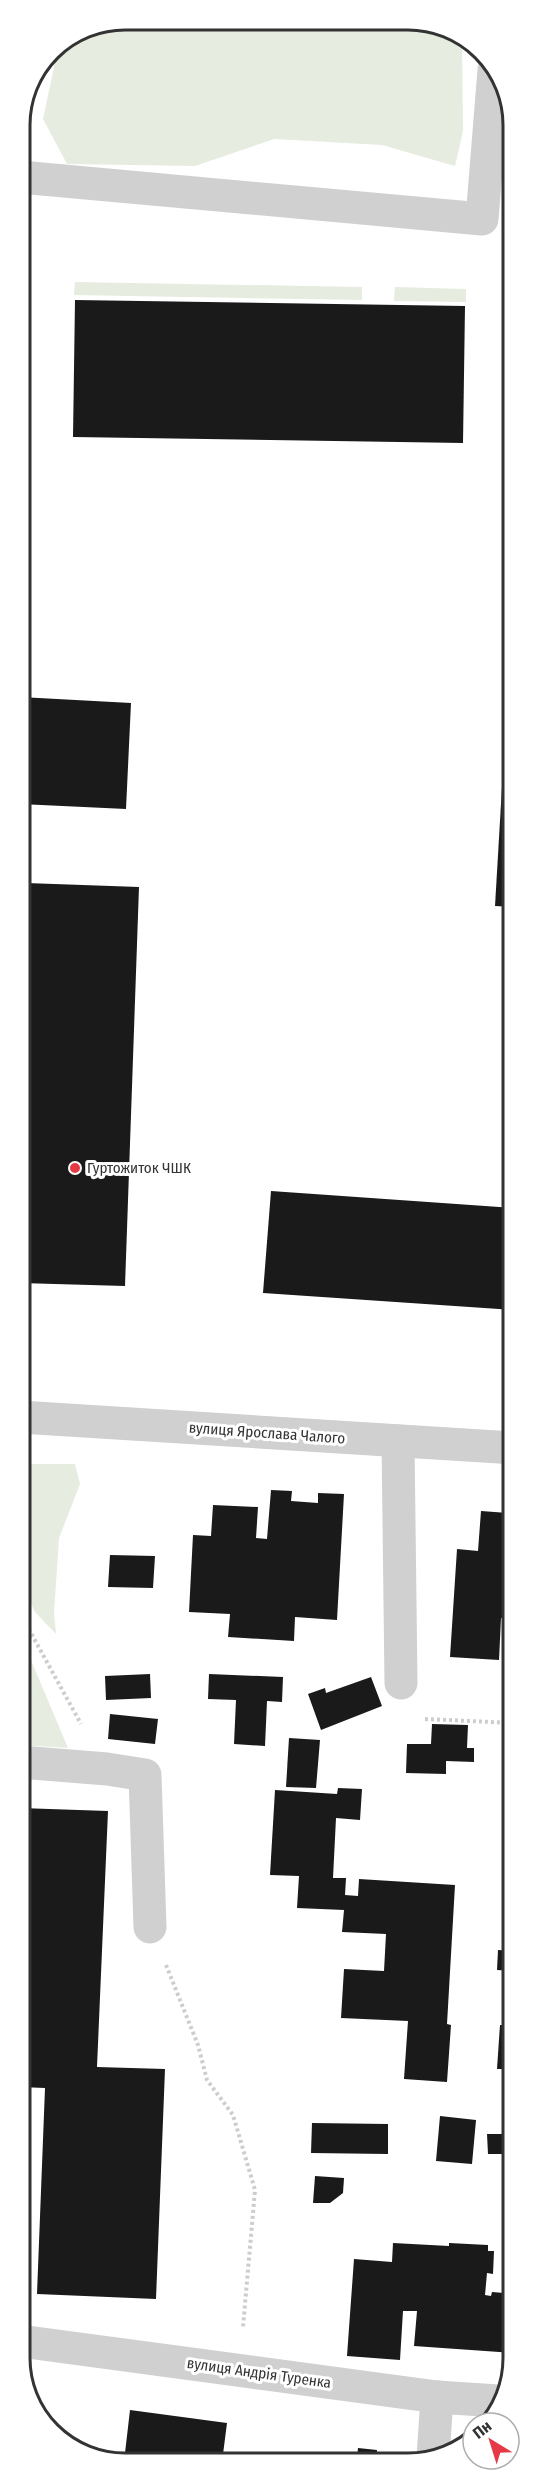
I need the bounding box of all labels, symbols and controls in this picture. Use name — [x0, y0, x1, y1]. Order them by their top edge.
place label: Гуртожиток ЧШК — [87, 1159, 191, 1177]
marker: Гуртожиток ЧШК — [68, 1161, 82, 1175]
street label: вулиця Ярослава Чалого — [188, 1419, 346, 1447]
street label: вулиця Андрія Туренка — [186, 2354, 332, 2392]
north arrow — [461, 2411, 521, 2471]
text: Пн — [469, 2417, 495, 2443]

